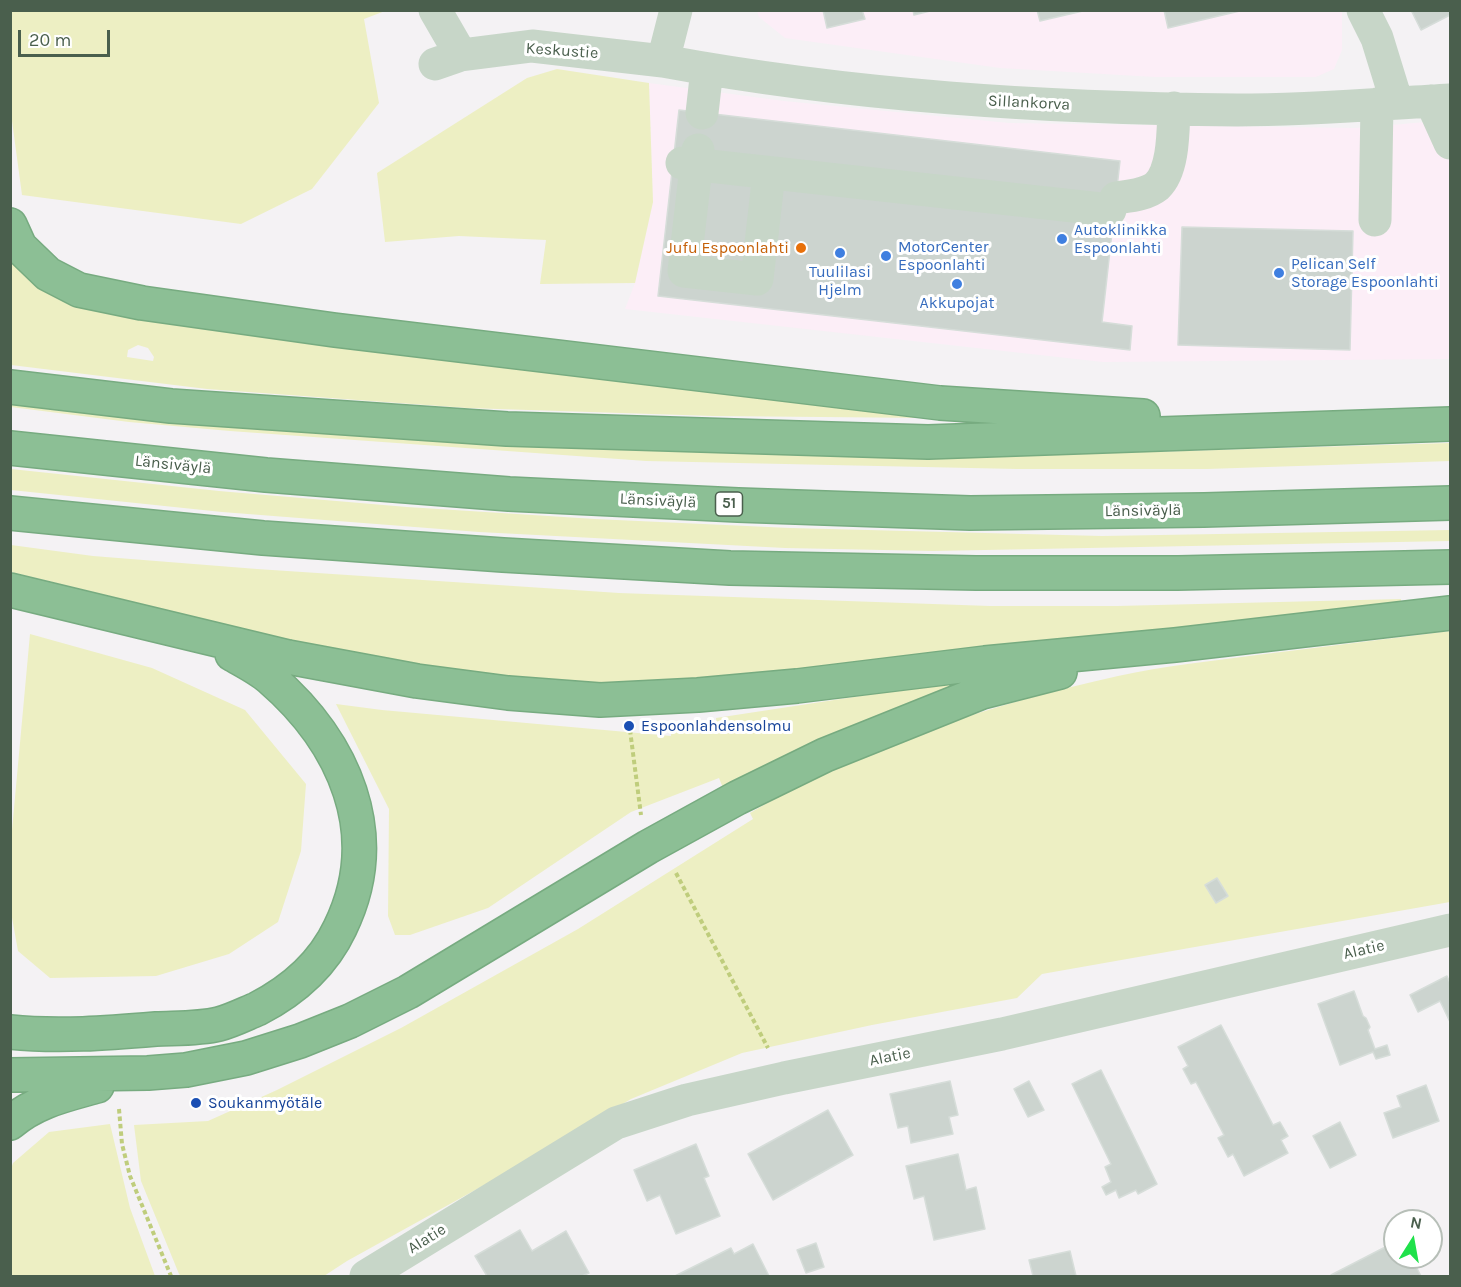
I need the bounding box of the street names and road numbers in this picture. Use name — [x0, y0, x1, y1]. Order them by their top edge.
street label: Keskustie — [525, 39, 599, 63]
street label: Sillankorva — [987, 91, 1071, 115]
street label: Länsiväylä — [134, 451, 212, 479]
street label: Länsiväylä — [619, 489, 697, 513]
road number: 51 — [716, 492, 742, 516]
street label: Länsiväylä — [1104, 501, 1182, 521]
street label: Alatie — [1342, 936, 1386, 964]
street label: Alatie — [868, 1044, 912, 1070]
street label: Alatie — [404, 1220, 450, 1258]

